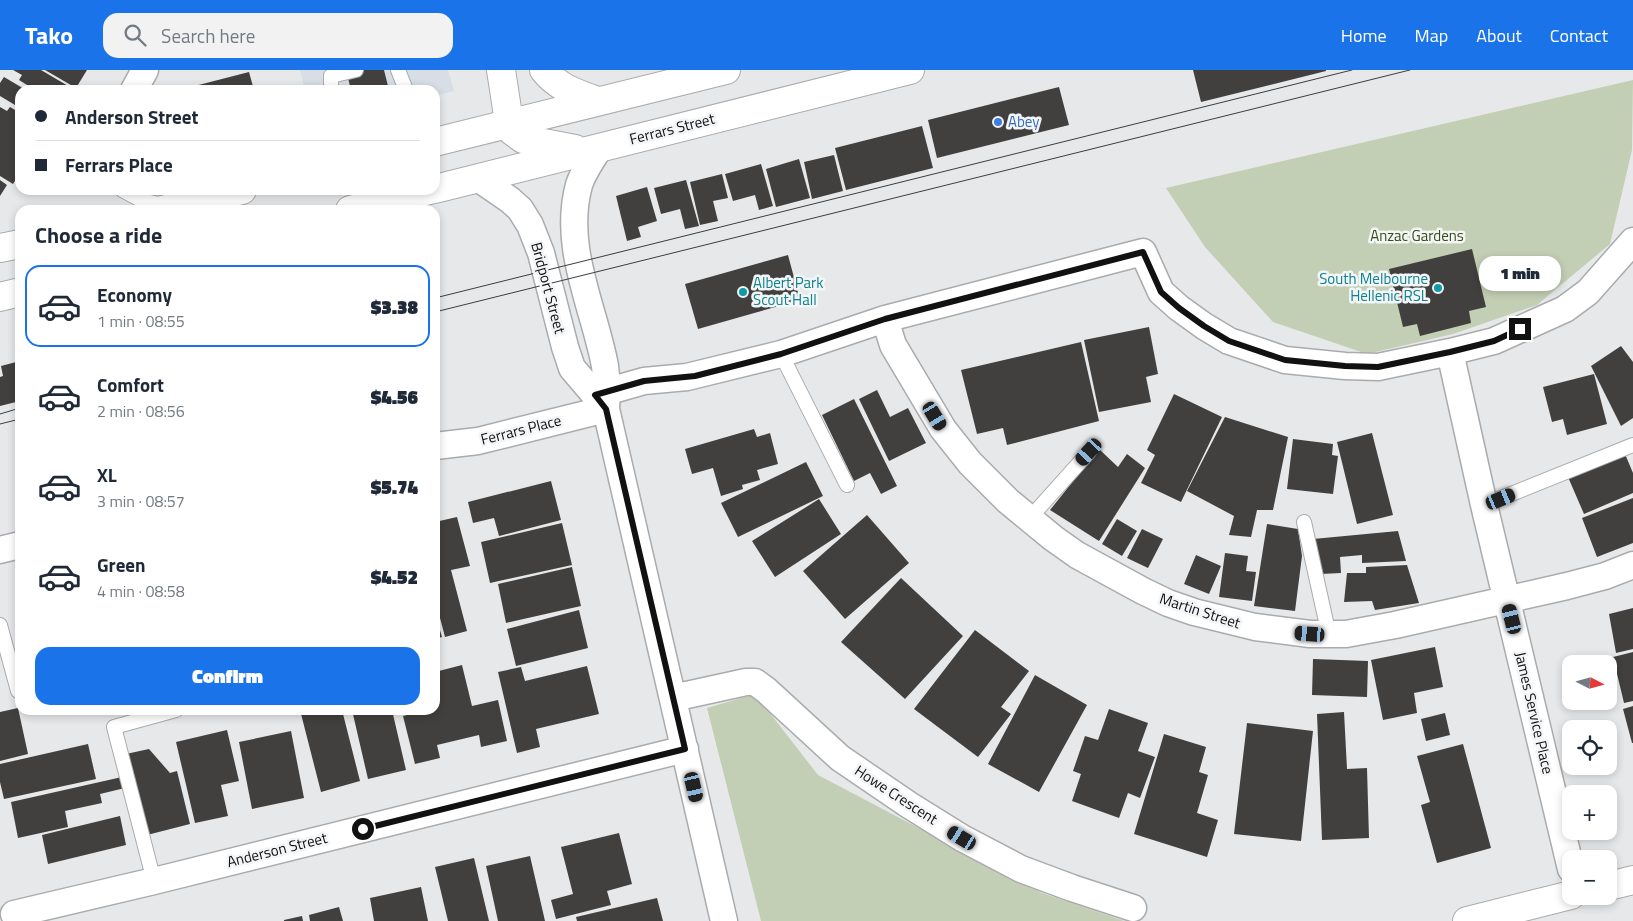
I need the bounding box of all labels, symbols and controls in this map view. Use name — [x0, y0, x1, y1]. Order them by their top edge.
search box — [103, 13, 453, 58]
text: Tako — [25, 17, 73, 53]
icon: search — [121, 21, 149, 49]
text: Search here — [161, 21, 255, 50]
text: Home — [1341, 22, 1387, 49]
text: Map — [1415, 22, 1448, 49]
text: About — [1476, 22, 1522, 49]
text: Contact — [1550, 22, 1608, 49]
text: Anderson Street — [65, 102, 198, 131]
street label: Ferrars Street — [627, 107, 718, 150]
place label: Abey — [1008, 110, 1040, 133]
marker: Abey — [992, 116, 1004, 128]
text: Ferrars Place — [65, 150, 173, 179]
text: Choose a ride — [35, 218, 162, 252]
park label: Anzac Gardens — [1370, 224, 1464, 247]
street label: Bridport Street — [525, 240, 572, 337]
callout: 1 min — [1479, 256, 1561, 292]
text: 1 min — [1500, 261, 1540, 285]
place label: South Melbourne Hellenic RSL — [1319, 267, 1428, 307]
place label: Albert Park Scout Hall — [753, 271, 823, 311]
text: Economy — [97, 280, 172, 309]
marker: South Melbourne Hellenic RSL — [1432, 282, 1444, 294]
icon: car — [37, 284, 82, 329]
marker: Albert Park Scout Hall — [737, 286, 749, 298]
text: $3.38 — [371, 292, 418, 321]
text: 1 min · 08:55 — [97, 309, 185, 333]
route end — [1509, 318, 1531, 340]
text: Comfort — [97, 370, 164, 399]
icon: car — [37, 374, 82, 419]
text: $4.56 — [371, 382, 418, 411]
text: 2 min · 08:56 — [97, 399, 185, 423]
car — [920, 399, 949, 433]
street label: Ferrars Place — [478, 408, 564, 451]
car — [1073, 436, 1104, 468]
text: XL — [97, 460, 117, 489]
icon: car — [37, 464, 82, 509]
text: $5.74 — [371, 472, 418, 501]
car — [1484, 486, 1517, 512]
text: 3 min · 08:57 — [97, 489, 185, 513]
text: Green — [97, 550, 146, 579]
icon: car — [37, 554, 82, 599]
text: $4.52 — [371, 562, 418, 591]
text: 4 min · 08:58 — [97, 579, 185, 603]
street label: Martin Street — [1157, 587, 1244, 635]
car — [1501, 603, 1522, 635]
car — [1294, 625, 1325, 643]
button: Confirm — [35, 647, 420, 705]
street label: James Service Place — [1509, 649, 1560, 776]
north arrow — [1562, 655, 1618, 710]
map controls — [1562, 655, 1617, 905]
button: locate — [1562, 720, 1617, 775]
street label: Howe Crescent — [850, 759, 943, 831]
car — [683, 771, 704, 803]
button: + — [1562, 785, 1617, 840]
route start — [352, 818, 374, 840]
car — [945, 824, 978, 852]
street label: Anderson Street — [224, 826, 330, 873]
button: − — [1562, 850, 1617, 905]

